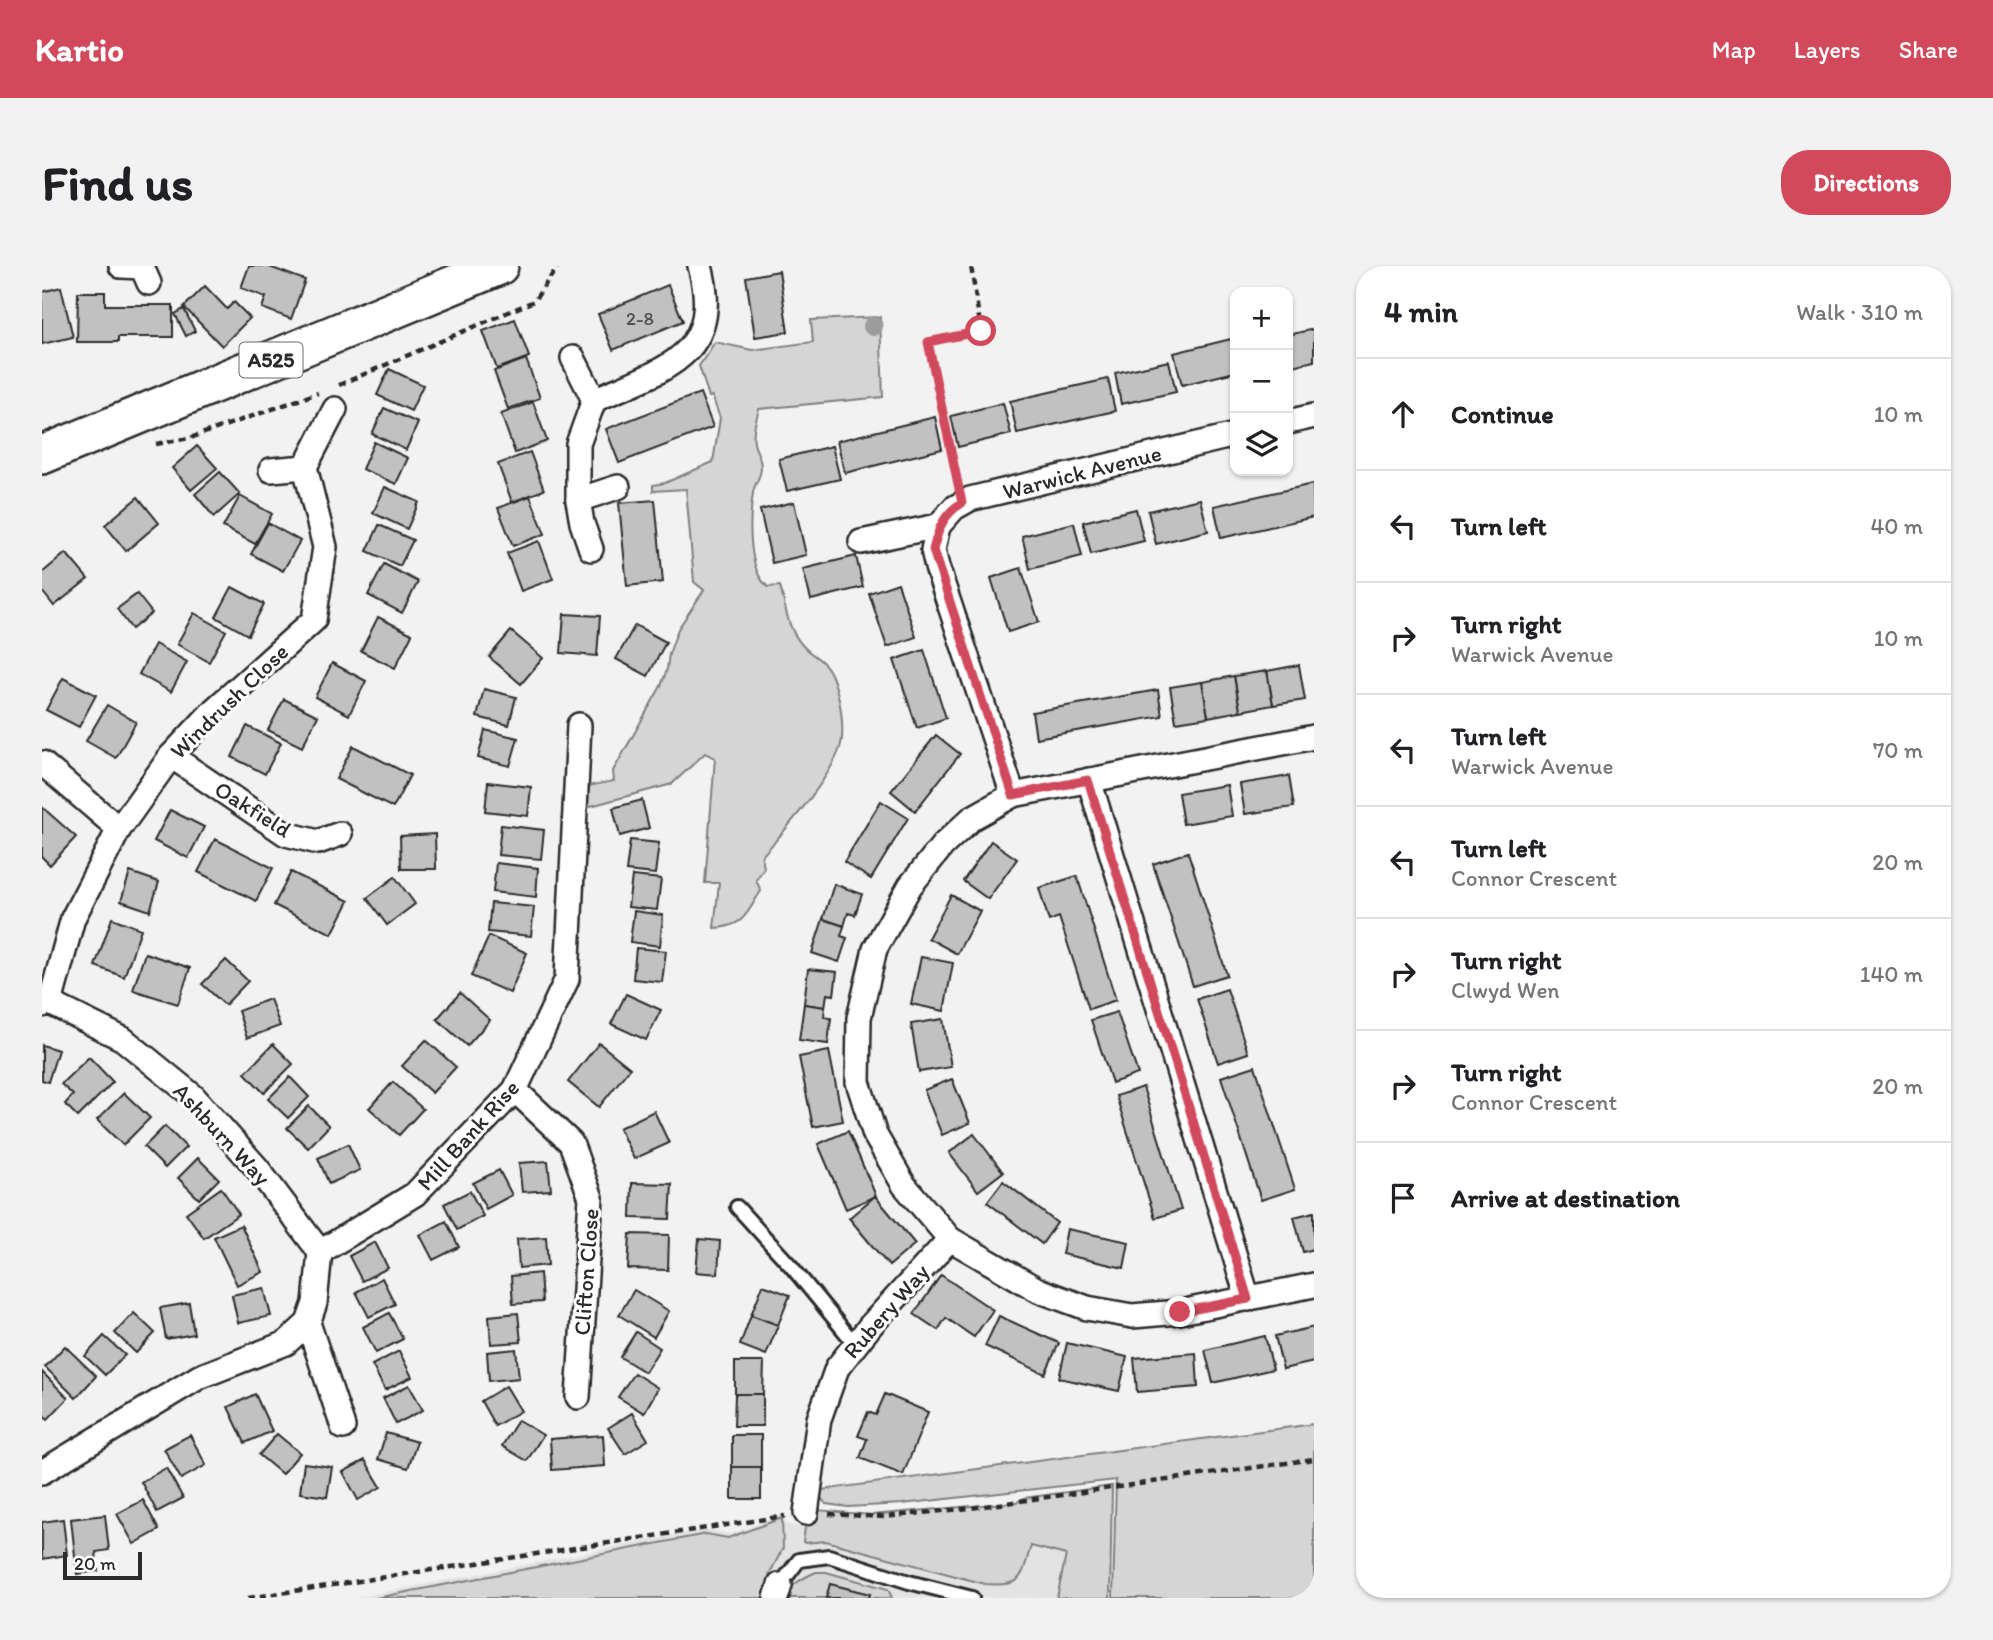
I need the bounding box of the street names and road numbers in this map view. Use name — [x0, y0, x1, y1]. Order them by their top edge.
road number: A525 — [240, 342, 302, 378]
street label: Warwick Avenue — [1000, 439, 1164, 505]
street label: Windrush Close — [164, 637, 294, 765]
street label: Oakfield — [210, 775, 297, 844]
street label: Mill Bank Rise — [411, 1074, 525, 1196]
street label: Ashburn Way — [167, 1077, 277, 1191]
street label: Clifton Close — [568, 1207, 604, 1337]
street label: Rubery Way — [837, 1258, 935, 1364]

